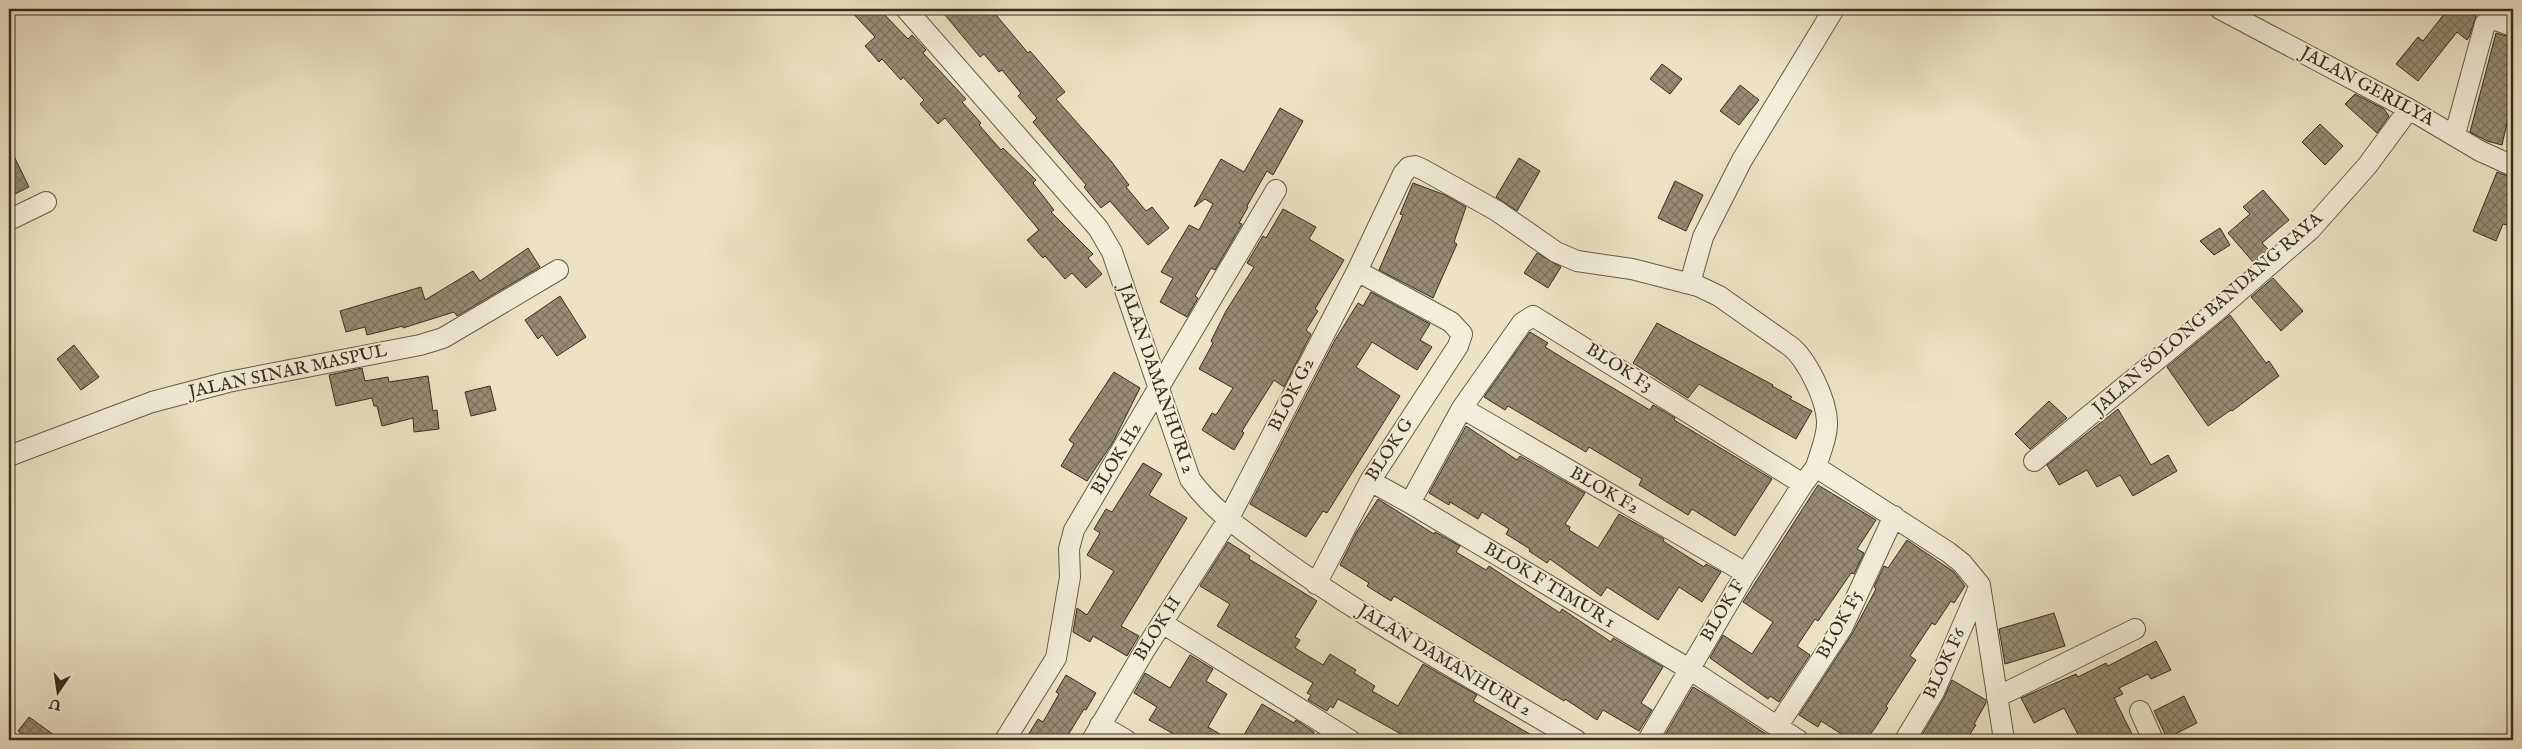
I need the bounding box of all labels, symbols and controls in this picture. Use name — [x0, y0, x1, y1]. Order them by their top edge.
street label: JALAN GERILYA — [2295, 41, 2438, 132]
street label: JALAN SOLONG BANDANG RAYA — [2087, 207, 2328, 422]
street label: JALAN DAMANHURI 2 — [1112, 279, 1199, 477]
street label: BLOK F3 — [1581, 338, 1657, 398]
street label: JALAN SINAR MASPUL — [185, 340, 389, 405]
street label: BLOK G2 — [1264, 355, 1320, 435]
street label: BLOK G — [1361, 414, 1419, 486]
street label: BLOK H2 — [1086, 419, 1148, 499]
street label: BLOK F2 — [1565, 462, 1643, 520]
street label: BLOK F TIMUR 1 — [1479, 538, 1619, 634]
street label: BLOK F — [1696, 576, 1751, 646]
street label: BLOK F5 — [1812, 586, 1868, 663]
street label: BLOK H — [1129, 592, 1187, 666]
street label: JALAN DAMANHURI 2 — [1351, 599, 1535, 722]
street label: BLOK F6 — [1919, 625, 1972, 703]
north arrow — [32, 666, 82, 716]
text: U — [46, 693, 64, 714]

